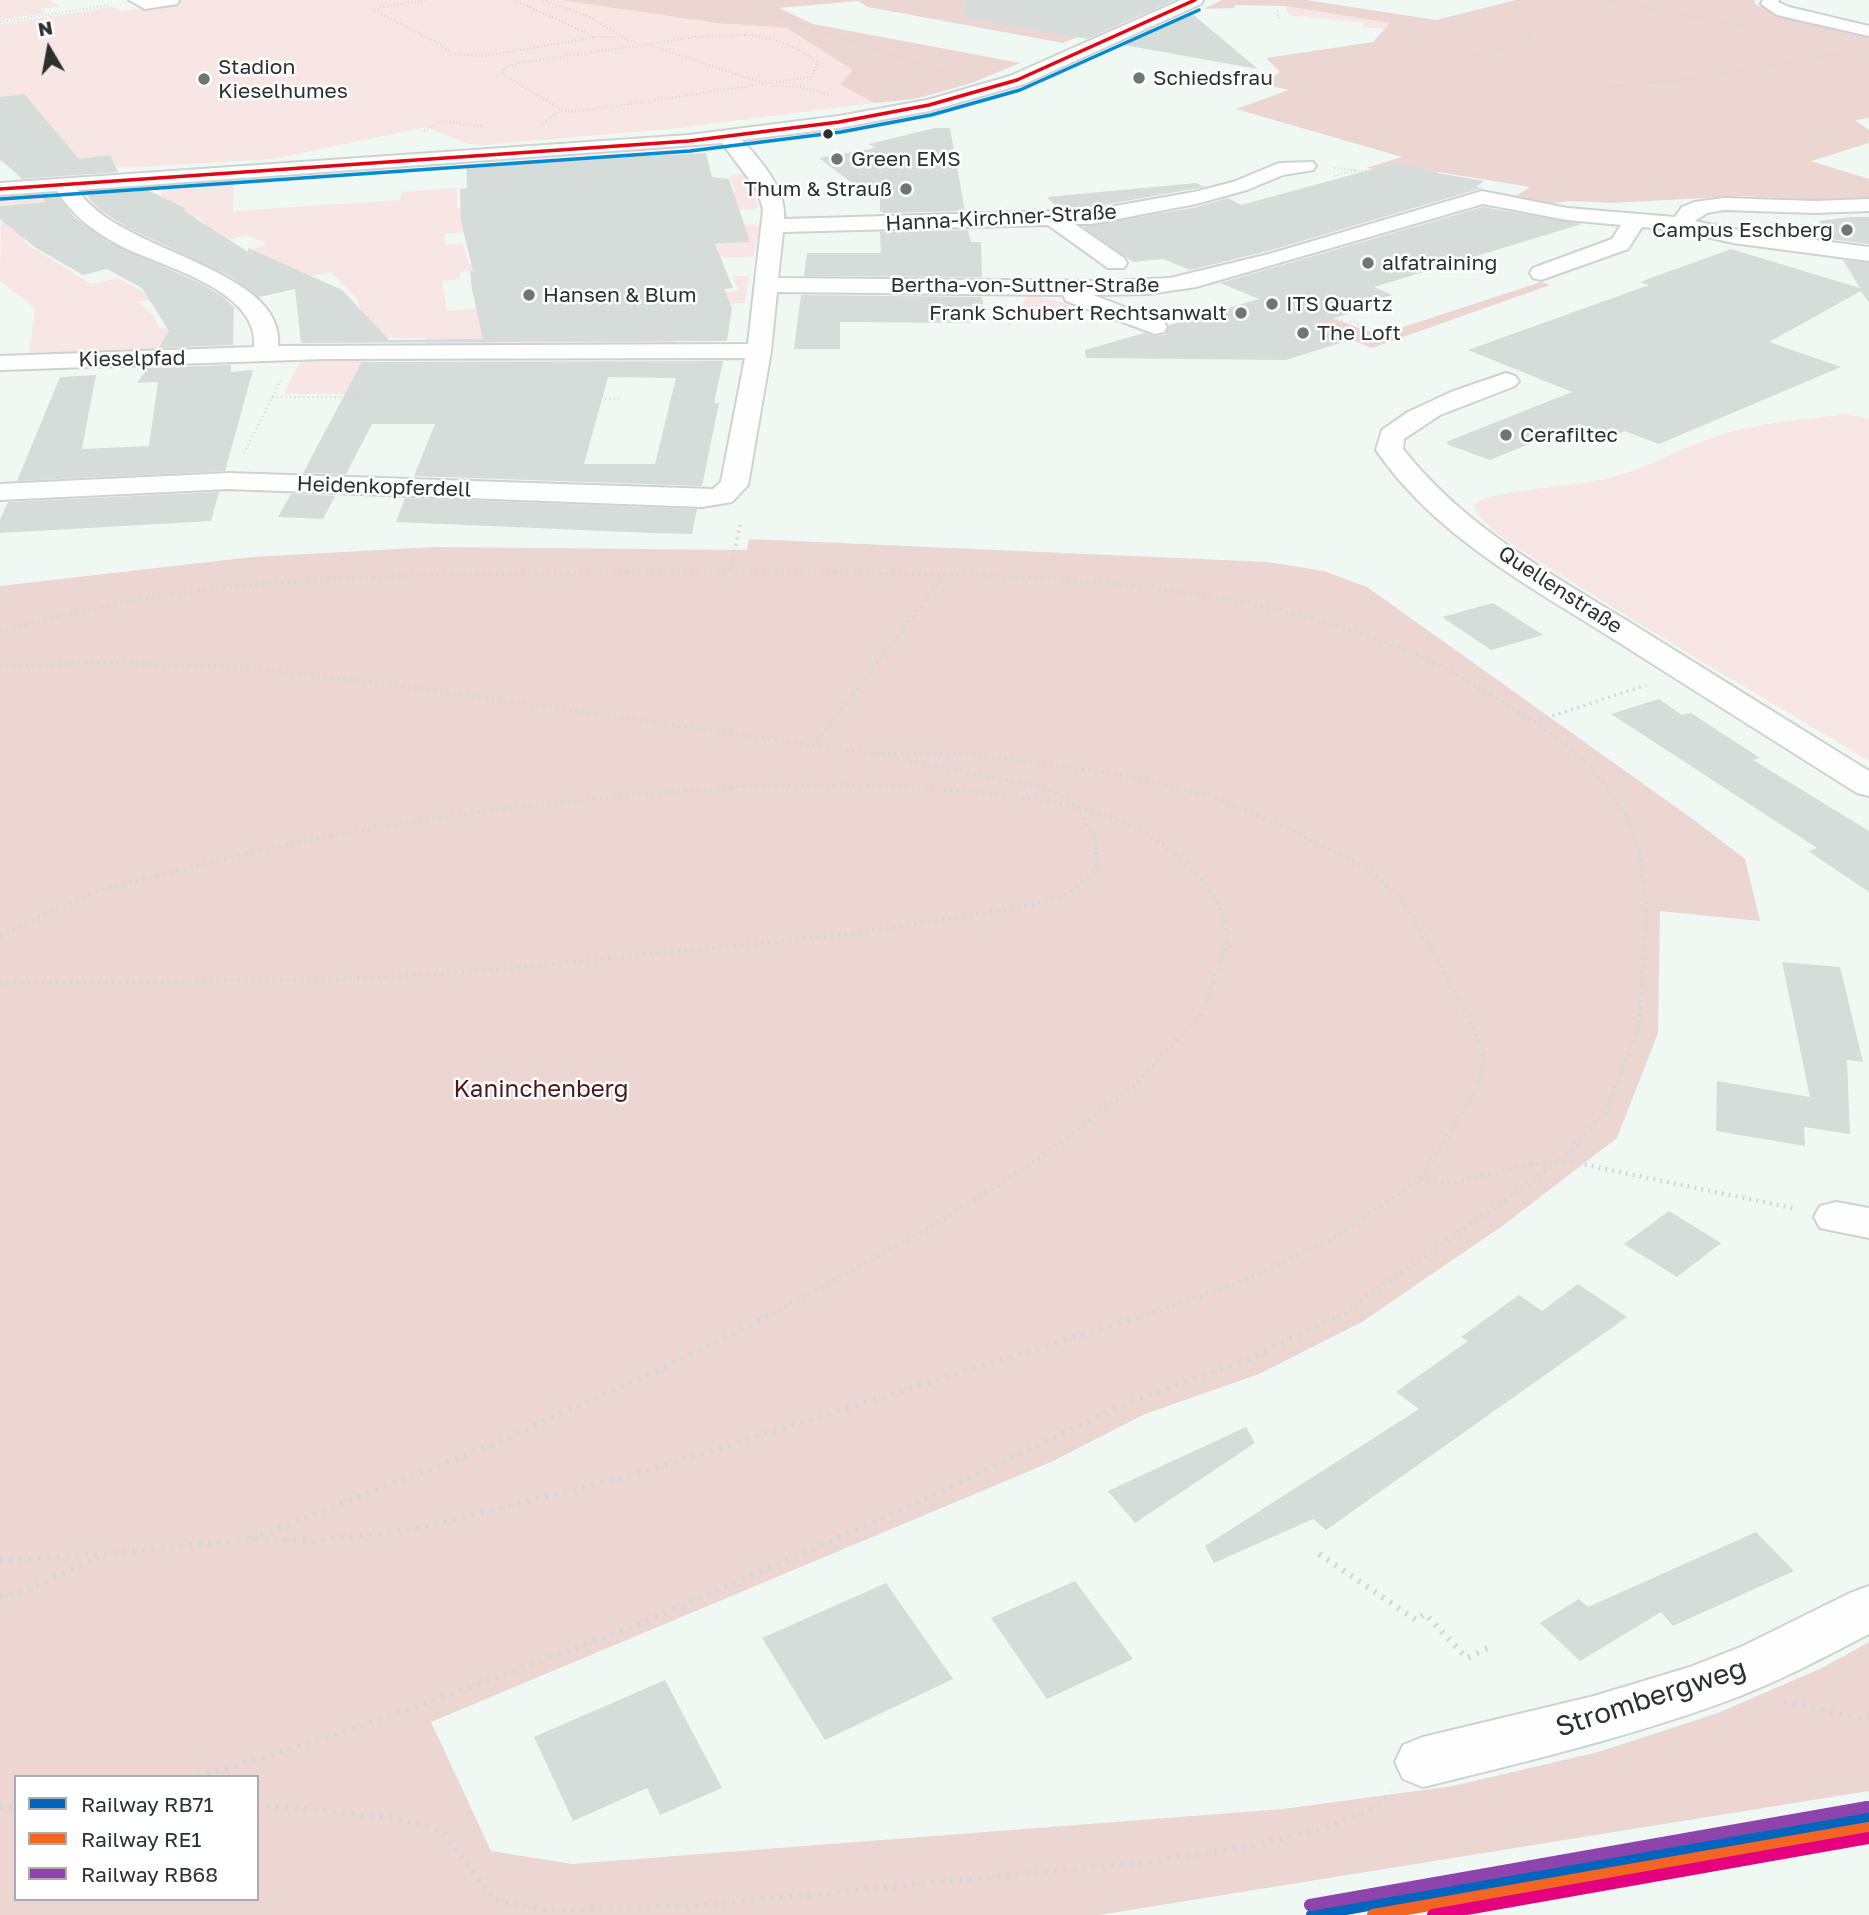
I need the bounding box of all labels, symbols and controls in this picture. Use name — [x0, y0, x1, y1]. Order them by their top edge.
north arrow — [14, 14, 84, 84]
text: N — [36, 15, 54, 40]
place label: Stadion Kieselhumes — [218, 54, 348, 104]
place label: Schiedsfrau — [1153, 65, 1273, 91]
marker: Schiedsfrau — [1131, 70, 1147, 86]
marker: Stadion Kieselhumes — [196, 71, 212, 87]
unlabelled marker — [821, 127, 835, 141]
place label: Green EMS — [851, 146, 961, 172]
marker: Green EMS — [829, 151, 845, 167]
place label: Thum & Strauß — [744, 176, 892, 202]
marker: Thum & Strauß — [898, 181, 914, 197]
street label: Hanna-Kirchner-Straße — [885, 199, 1117, 237]
place label: Campus Eschberg — [1652, 217, 1833, 243]
marker: Campus Eschberg — [1839, 222, 1855, 238]
place label: alfatraining — [1382, 250, 1497, 276]
marker: alfatraining — [1360, 255, 1376, 271]
street label: Bertha-von-Suttner-Straße — [891, 272, 1159, 298]
place label: Hansen & Blum — [543, 282, 697, 308]
marker: Hansen & Blum — [521, 287, 537, 303]
place label: ITS Quartz — [1286, 291, 1392, 317]
marker: ITS Quartz — [1264, 296, 1280, 312]
place label: Frank Schubert Rechtsanwalt — [929, 300, 1227, 326]
marker: Frank Schubert Rechtsanwalt — [1233, 305, 1249, 321]
place label: The Loft — [1317, 320, 1401, 346]
marker: The Loft — [1295, 325, 1311, 341]
street label: Kieselpfad — [78, 345, 186, 373]
place label: Cerafiltec — [1520, 422, 1618, 448]
marker: Cerafiltec — [1498, 427, 1514, 443]
street label: Heidenkopferdell — [296, 471, 472, 503]
street label: Quellenstraße — [1493, 541, 1627, 639]
park label: Kaninchenberg — [454, 1075, 628, 1103]
street label: Strombergweg — [1552, 1651, 1750, 1745]
legend — [14, 1775, 259, 1901]
text: Railway RB71 — [81, 1791, 214, 1817]
text: Railway RE1 — [81, 1826, 201, 1852]
text: Railway RB68 — [81, 1861, 218, 1887]

